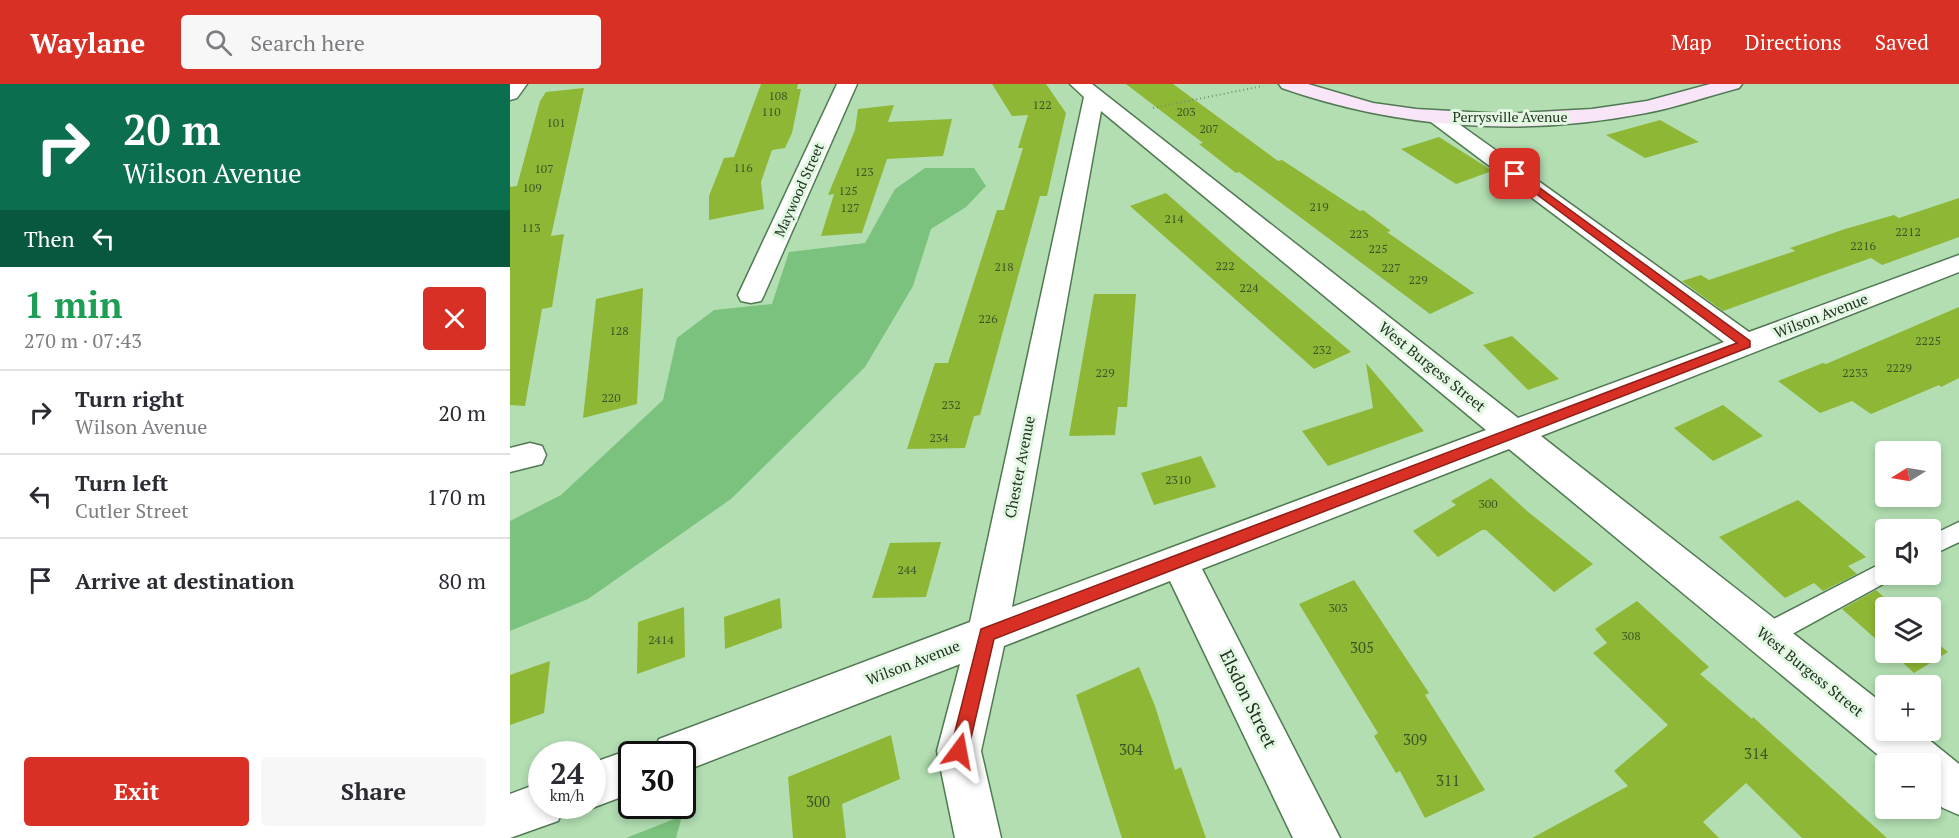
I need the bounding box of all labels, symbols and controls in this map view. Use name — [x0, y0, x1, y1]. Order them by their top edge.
search box — [181, 15, 601, 69]
text: Waylane — [30, 24, 145, 61]
icon: search — [202, 26, 235, 59]
text: Search here — [250, 28, 365, 57]
text: Map — [1671, 28, 1712, 56]
text: Directions — [1745, 28, 1842, 56]
text: Saved — [1875, 28, 1929, 56]
house number: 108 — [768, 88, 788, 103]
house number: 122 — [1032, 97, 1052, 112]
text: 20 m — [123, 101, 221, 157]
house number: 110 — [761, 104, 781, 119]
house number: 203 — [1176, 104, 1196, 119]
street label: Perrysville Avenue — [1453, 107, 1567, 126]
icon: right — [24, 108, 102, 186]
house number: 101 — [546, 115, 566, 130]
house number: 207 — [1199, 121, 1219, 136]
street label: Maywood Street — [769, 139, 828, 240]
pin — [1489, 148, 1540, 199]
text: Wilson Avenue — [123, 155, 302, 191]
icon: arrive — [1498, 157, 1531, 190]
house number: 116 — [733, 160, 753, 175]
house number: 107 — [534, 161, 554, 176]
house number: 123 — [854, 164, 874, 179]
house number: 109 — [522, 180, 542, 195]
house number: 125 — [838, 183, 858, 198]
house number: 219 — [1309, 199, 1329, 214]
house number: 127 — [840, 200, 860, 215]
house number: 214 — [1164, 211, 1184, 226]
house number: 113 — [521, 220, 541, 235]
icon: left — [87, 222, 120, 255]
text: Then — [24, 224, 75, 253]
house number: 2212 — [1895, 224, 1921, 239]
house number: 223 — [1349, 226, 1369, 241]
house number: 2216 — [1850, 238, 1876, 253]
house number: 225 — [1368, 241, 1388, 256]
house number: 222 — [1215, 258, 1235, 273]
house number: 218 — [994, 259, 1014, 274]
house number: 227 — [1381, 260, 1401, 275]
house number: 229 — [1408, 272, 1428, 287]
house number: 224 — [1239, 280, 1259, 295]
text: 1 min — [24, 281, 122, 328]
button: close — [423, 287, 486, 350]
street label: Wilson Avenue — [1771, 288, 1871, 342]
house number: 226 — [978, 311, 998, 326]
street label: West Burgess Street — [1375, 317, 1491, 416]
house number: 128 — [609, 323, 629, 338]
text: 270 m · 07:43 — [24, 327, 142, 354]
house number: 2225 — [1915, 333, 1941, 348]
house number: 232 — [1312, 342, 1332, 357]
house number: 2229 — [1886, 360, 1912, 375]
house number: 229 — [1095, 365, 1115, 380]
house number: 2233 — [1842, 365, 1868, 380]
text: Turn right — [75, 384, 184, 413]
house number: 220 — [601, 390, 621, 405]
icon: right — [24, 396, 57, 429]
house number: 232 — [941, 397, 961, 412]
text: 20 m — [438, 398, 486, 427]
text: Wilson Avenue — [75, 413, 207, 440]
street label: Chester Avenue — [999, 414, 1039, 520]
house number: 234 — [929, 430, 949, 445]
north arrow — [1875, 441, 1941, 507]
map controls — [1875, 441, 1941, 819]
text: Turn left — [75, 468, 168, 497]
house number: 2310 — [1165, 472, 1191, 487]
icon: left — [24, 480, 57, 513]
text: 170 m — [426, 482, 486, 511]
house number: 300 — [1478, 496, 1498, 511]
text: Cutler Street — [75, 497, 189, 524]
button: sound — [1875, 519, 1941, 585]
house number: 244 — [897, 562, 917, 577]
icon: arrive — [24, 564, 57, 597]
text: Arrive at destination — [75, 566, 294, 595]
text: 80 m — [438, 566, 486, 595]
button: layers — [1875, 597, 1941, 663]
house number: 303 — [1328, 600, 1348, 615]
street label: West Burgess Street — [1753, 622, 1869, 721]
house number: 308 — [1621, 628, 1641, 643]
house number: 2414 — [648, 632, 674, 647]
street label: Wilson Avenue — [863, 635, 963, 689]
house number: 305 — [1350, 637, 1374, 657]
street label: Elsdon Street — [1215, 645, 1283, 752]
button: + — [1875, 675, 1941, 741]
position arrow — [927, 719, 991, 783]
house number: 309 — [1403, 729, 1427, 749]
house number: 304 — [1119, 739, 1143, 759]
speed limit sign: 30 — [618, 741, 696, 819]
house number: 314 — [1744, 743, 1768, 763]
text: 24 — [550, 753, 584, 793]
button: − — [1875, 753, 1941, 819]
button: Exit — [24, 757, 249, 826]
button: Share — [261, 757, 486, 826]
house number: 311 — [1436, 770, 1460, 790]
text: km/h — [550, 785, 584, 805]
house number: 300 — [806, 791, 830, 811]

